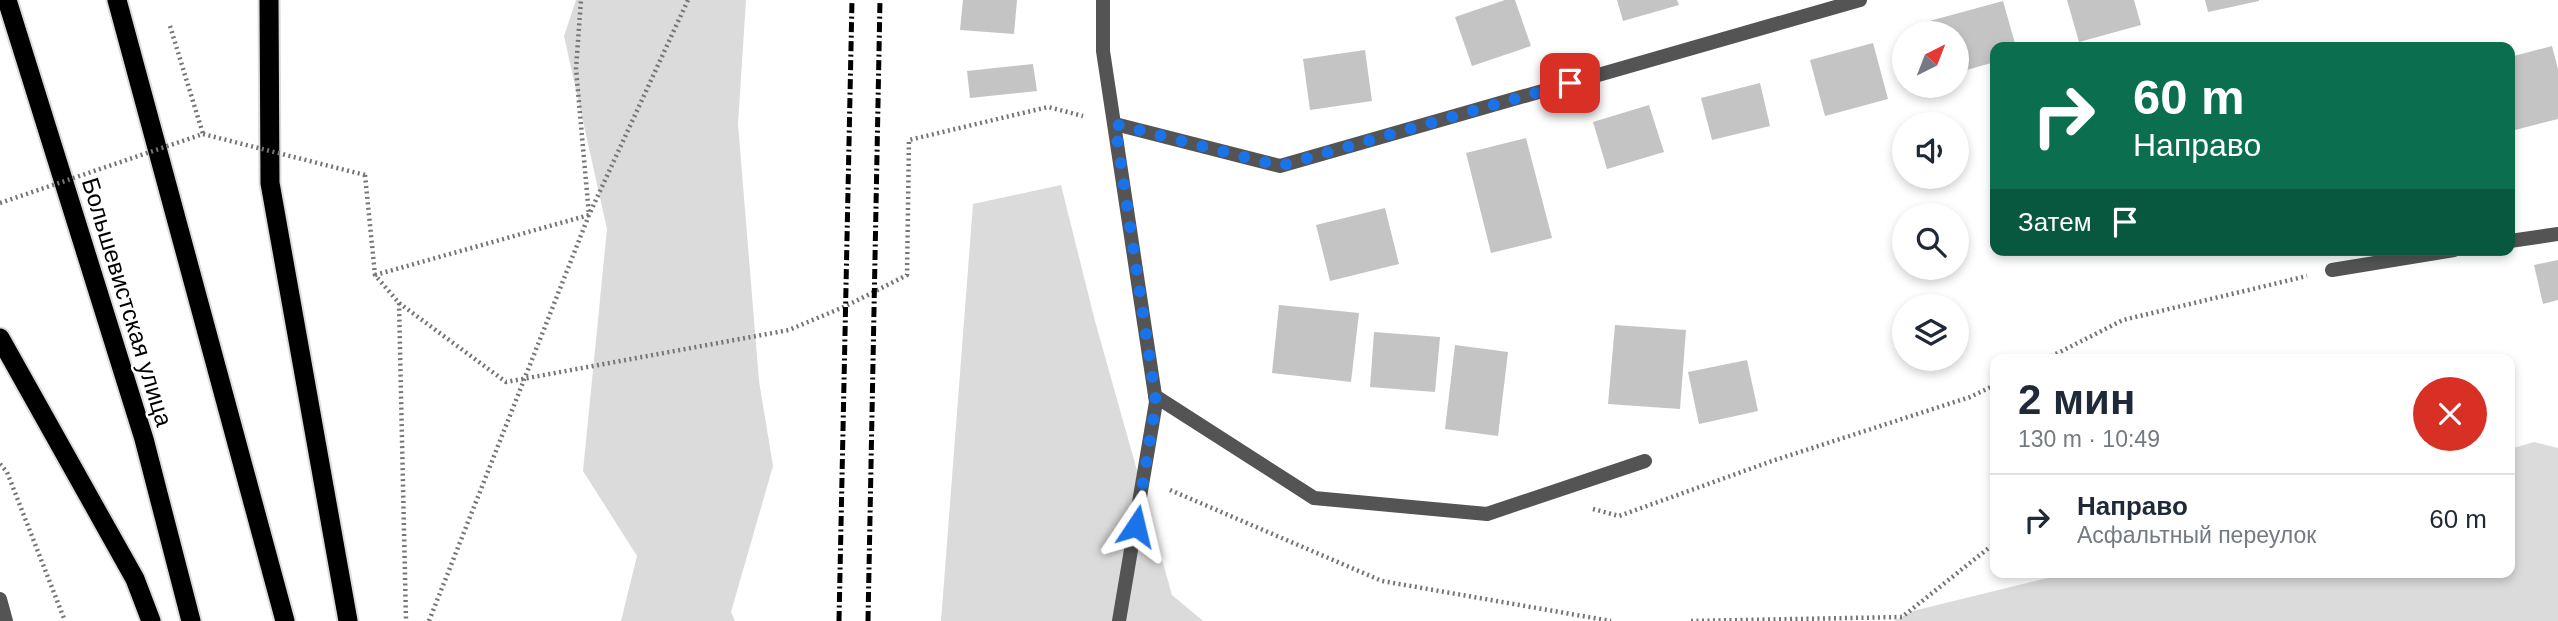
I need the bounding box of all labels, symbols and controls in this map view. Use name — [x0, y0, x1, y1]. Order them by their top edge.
north arrow — [1892, 21, 1969, 98]
map controls — [1892, 21, 1969, 371]
pin — [1540, 53, 1600, 113]
icon: arrive — [1551, 64, 1589, 102]
icon: right — [2018, 70, 2109, 161]
text: 60 m — [2133, 70, 2245, 124]
button: sound — [1892, 112, 1969, 189]
text: Направо — [2133, 127, 2261, 163]
street label: Большевистская улица — [77, 174, 178, 430]
button: search — [1892, 203, 1969, 280]
icon: arrive — [2106, 203, 2144, 241]
text: Затем — [2018, 207, 2092, 237]
button: layers — [1892, 294, 1969, 371]
text: 2 мин — [2018, 376, 2135, 423]
button: close — [2413, 377, 2487, 451]
text: 130 m · 10:49 — [2018, 426, 2160, 452]
position arrow — [1099, 489, 1173, 563]
text: Направо — [2077, 491, 2188, 521]
icon: right — [2018, 501, 2056, 539]
text: 60 m — [2429, 504, 2487, 534]
text: Асфальтный переулок — [2077, 522, 2316, 548]

